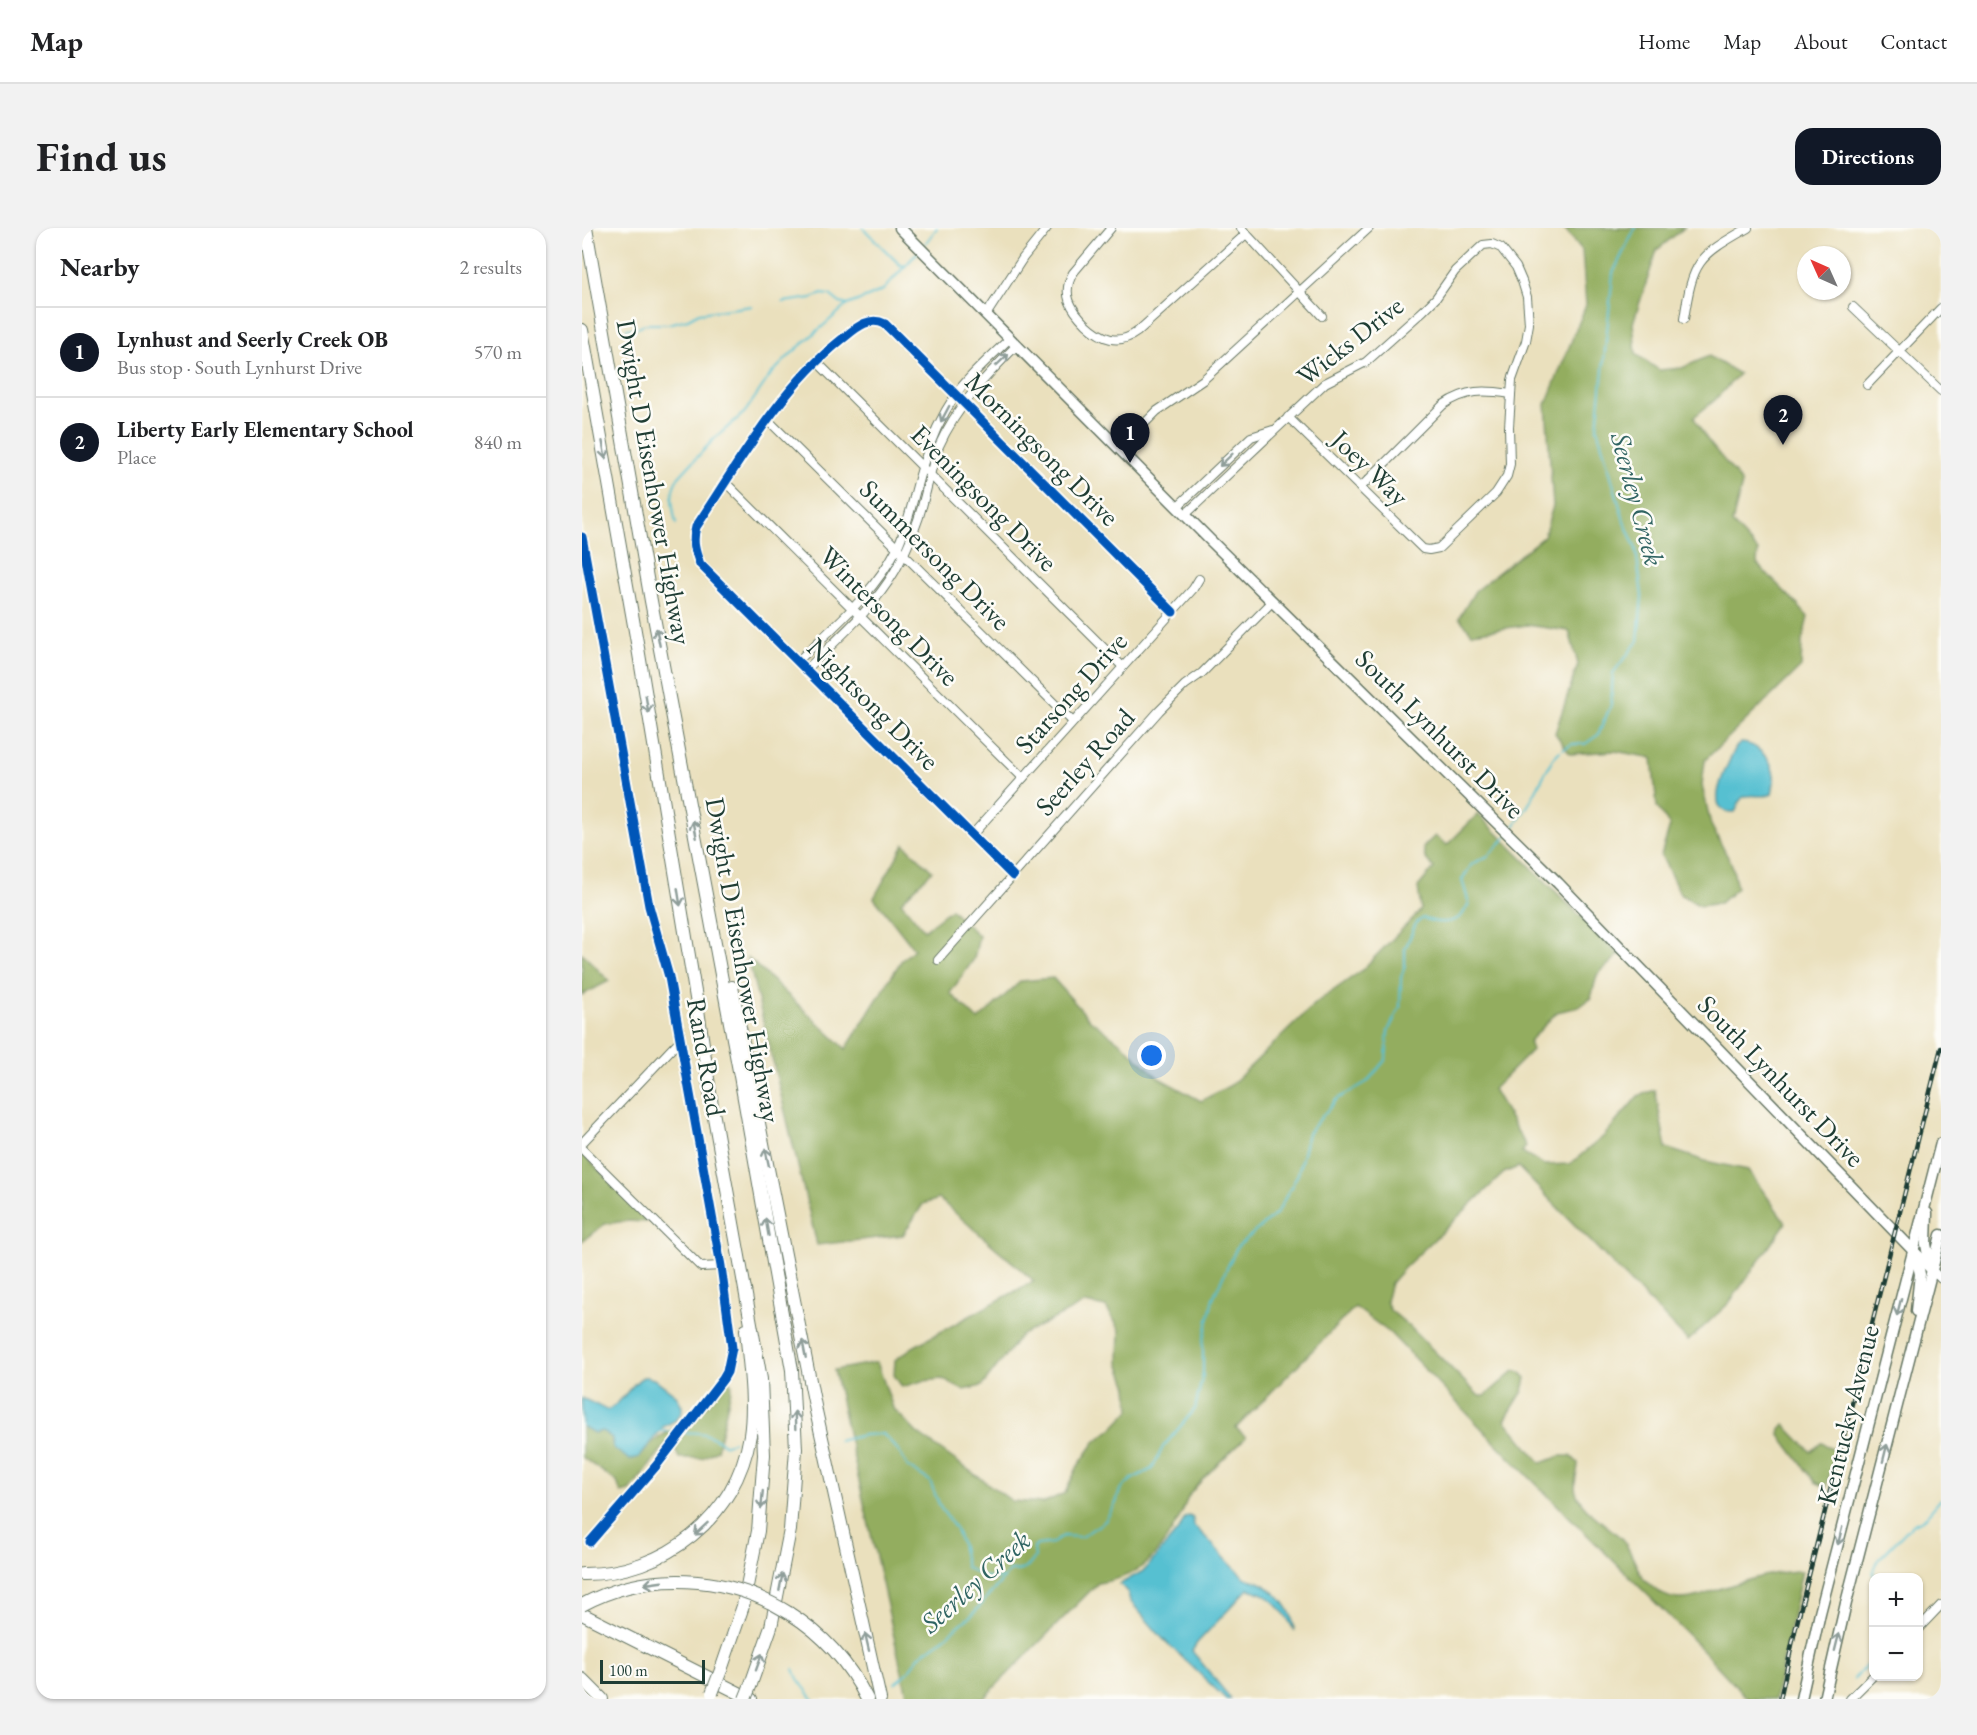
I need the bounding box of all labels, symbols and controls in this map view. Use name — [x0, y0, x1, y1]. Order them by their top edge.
text: Map — [30, 23, 83, 59]
text: Home — [1638, 28, 1690, 55]
text: Map — [1723, 28, 1761, 55]
text: About — [1794, 28, 1847, 55]
text: Contact — [1880, 28, 1947, 55]
button: Directions — [1795, 128, 1941, 185]
text: Find us — [36, 129, 167, 184]
north arrow — [1797, 246, 1851, 300]
text: Nearby — [60, 250, 140, 284]
text: 2 results — [459, 254, 522, 280]
street label: Wicks Drive — [1289, 288, 1410, 393]
street label: Dwight D Eisenhower Highway — [609, 317, 700, 647]
text: Lynhust and Seerly Creek OB — [117, 325, 388, 354]
text: 1 — [74, 339, 85, 365]
text: 570 m — [474, 339, 522, 365]
one-way arrow — [994, 353, 1009, 367]
text: Bus stop · South Lynhurst Drive — [117, 354, 362, 380]
street label: Morningsong Drive — [958, 364, 1127, 533]
pin: 2 — [1764, 396, 1802, 445]
one-way arrow — [939, 405, 951, 422]
pin: 1 — [1110, 414, 1150, 463]
text: Liberty Early Elementary School — [117, 415, 414, 444]
street label: Eveningsong Drive — [903, 417, 1065, 579]
street label: Joey Way — [1323, 421, 1417, 513]
water label: Seerley Creek — [1603, 427, 1673, 570]
text: 2 — [74, 429, 85, 455]
text: 840 m — [474, 429, 522, 455]
one-way arrow — [598, 440, 609, 459]
text: Place — [117, 444, 156, 470]
one-way arrow — [1219, 453, 1234, 467]
street label: Summersong Drive — [852, 472, 1018, 638]
street label: Wintersong Drive — [812, 538, 967, 693]
street label: Starsong Drive — [1007, 624, 1134, 761]
one-way arrow — [652, 628, 663, 648]
street label: Nightsong Drive — [800, 630, 947, 777]
street label: South Lynhurst Drive — [1348, 641, 1533, 826]
one-way arrow — [642, 694, 653, 714]
street label: Seerley Road — [1027, 700, 1142, 823]
street label: Dwight D Eisenhower Highway — [698, 795, 789, 1125]
one-way arrow — [689, 820, 700, 839]
one-way arrow — [673, 886, 684, 906]
street label: South Lynhurst Drive — [1690, 987, 1872, 1174]
street label: Rand Road — [679, 995, 734, 1119]
your location — [1137, 1041, 1166, 1070]
one-way arrow — [760, 1148, 772, 1167]
one-way arrow — [761, 1218, 772, 1238]
one-way arrow — [1892, 1297, 1904, 1316]
street label: Kentucky Avenue — [1808, 1321, 1887, 1509]
one-way arrow — [798, 1339, 809, 1359]
one-way arrow — [789, 1411, 801, 1431]
one-way arrow — [1880, 1444, 1892, 1463]
one-way arrow — [756, 1489, 767, 1509]
one-way arrow — [693, 1521, 708, 1536]
water label: Seerley Creek — [911, 1522, 1038, 1641]
one-way arrow — [1834, 1527, 1846, 1546]
one-way arrow — [776, 1573, 787, 1592]
map controls — [1869, 1573, 1923, 1681]
button: + — [1869, 1573, 1923, 1627]
one-way arrow — [644, 1577, 663, 1588]
button: − — [1869, 1627, 1923, 1681]
one-way arrow — [861, 1633, 872, 1652]
one-way arrow — [1831, 1633, 1843, 1652]
one-way arrow — [755, 1653, 766, 1671]
scale bar — [600, 1657, 705, 1684]
text: 100 m — [609, 1660, 648, 1681]

